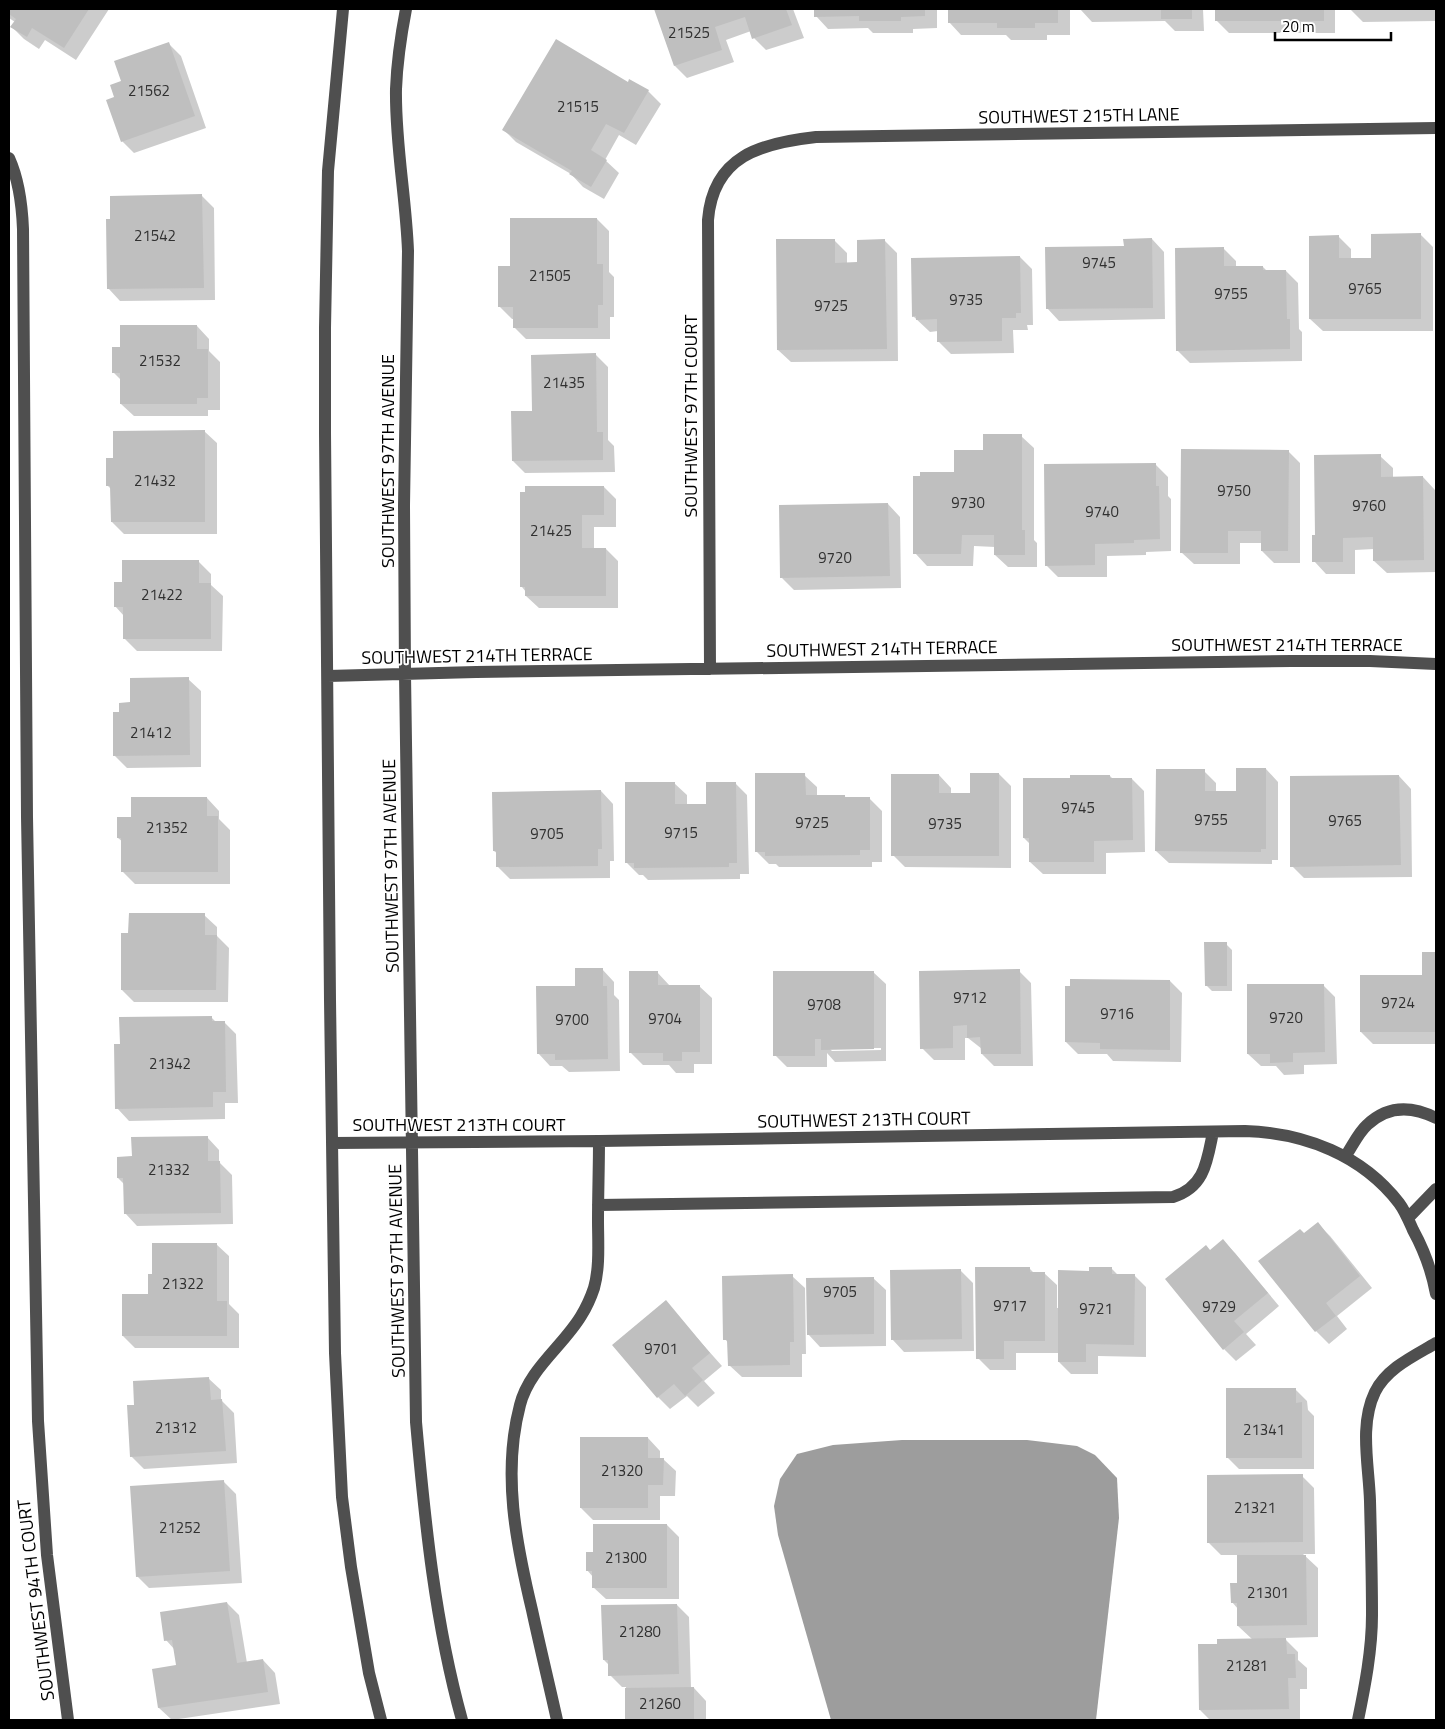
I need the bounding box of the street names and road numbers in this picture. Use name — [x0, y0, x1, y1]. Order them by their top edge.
street label: SOUTHWEST 215TH LANE — [978, 100, 1180, 131]
street label: SOUTHWEST 97TH COURT — [677, 314, 704, 518]
street label: SOUTHWEST 97TH AVENUE — [374, 354, 401, 568]
street label: SOUTHWEST 214TH TERRACE — [1171, 631, 1403, 658]
street label: SOUTHWEST 214TH TERRACE — [766, 633, 998, 664]
street label: SOUTHWEST 214TH TERRACE — [361, 640, 593, 671]
street label: SOUTHWEST 97TH AVENUE — [375, 759, 406, 973]
street label: SOUTHWEST 213TH COURT — [757, 1104, 971, 1135]
street label: SOUTHWEST 213TH COURT — [352, 1111, 566, 1138]
street label: SOUTHWEST 97TH AVENUE — [381, 1164, 412, 1378]
street label: SOUTHWEST 94TH COURT — [10, 1497, 61, 1702]

